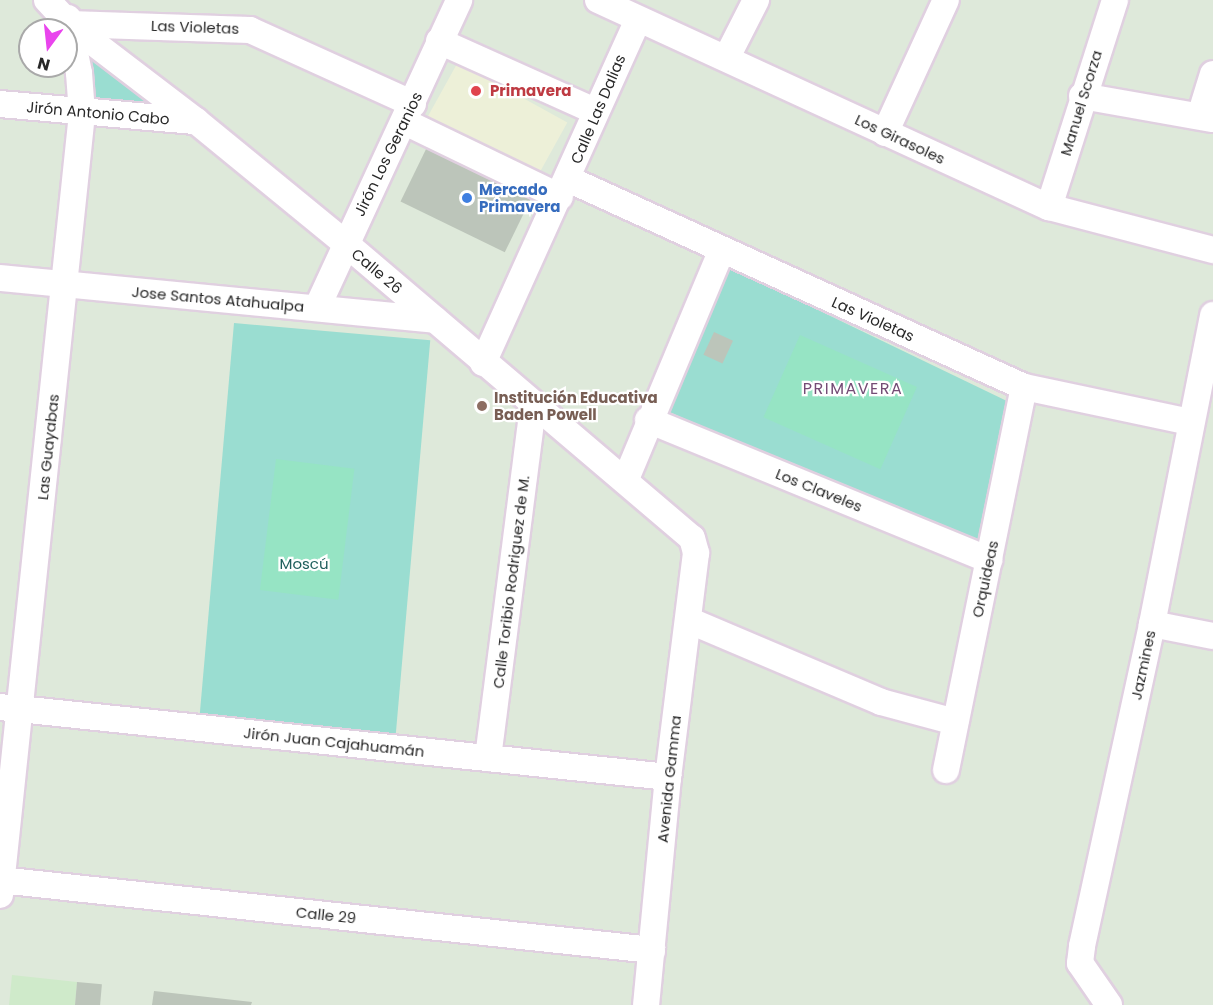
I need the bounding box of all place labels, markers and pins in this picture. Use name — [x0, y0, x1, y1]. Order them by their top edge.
marker: Primavera — [467, 82, 485, 100]
place label: Primavera — [490, 82, 572, 100]
place label: Mercado Primavera — [479, 180, 561, 215]
marker: Mercado Primavera — [460, 191, 474, 205]
place label: Institución Educativa Baden Powell — [494, 388, 658, 423]
marker: Institución Educativa Baden Powell — [475, 399, 489, 413]

